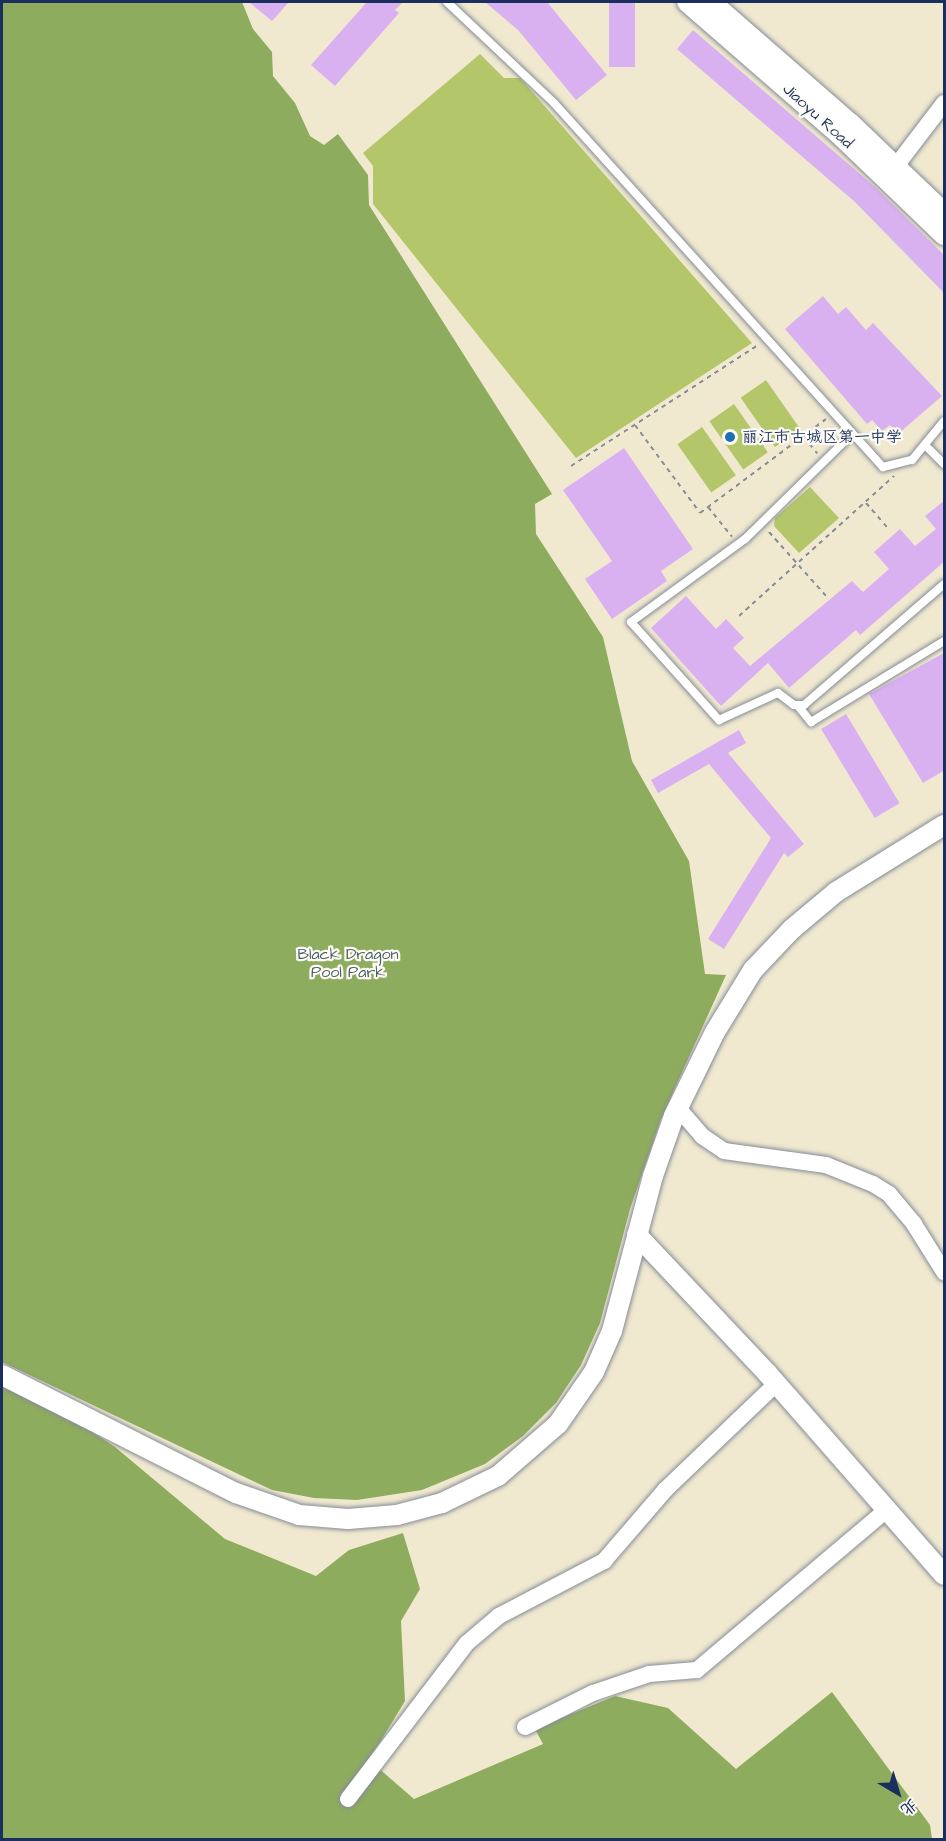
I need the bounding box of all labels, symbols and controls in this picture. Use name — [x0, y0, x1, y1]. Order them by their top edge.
street label: Jiaoyu Road — [779, 79, 857, 153]
place label: 丽江市古城区第一中学 — [742, 427, 902, 447]
marker: 丽江市古城区第一中学 — [723, 430, 737, 444]
park label: Black Dragon Pool Park — [298, 944, 398, 982]
north arrow — [868, 1763, 928, 1823]
text: 北 — [896, 1794, 922, 1821]

